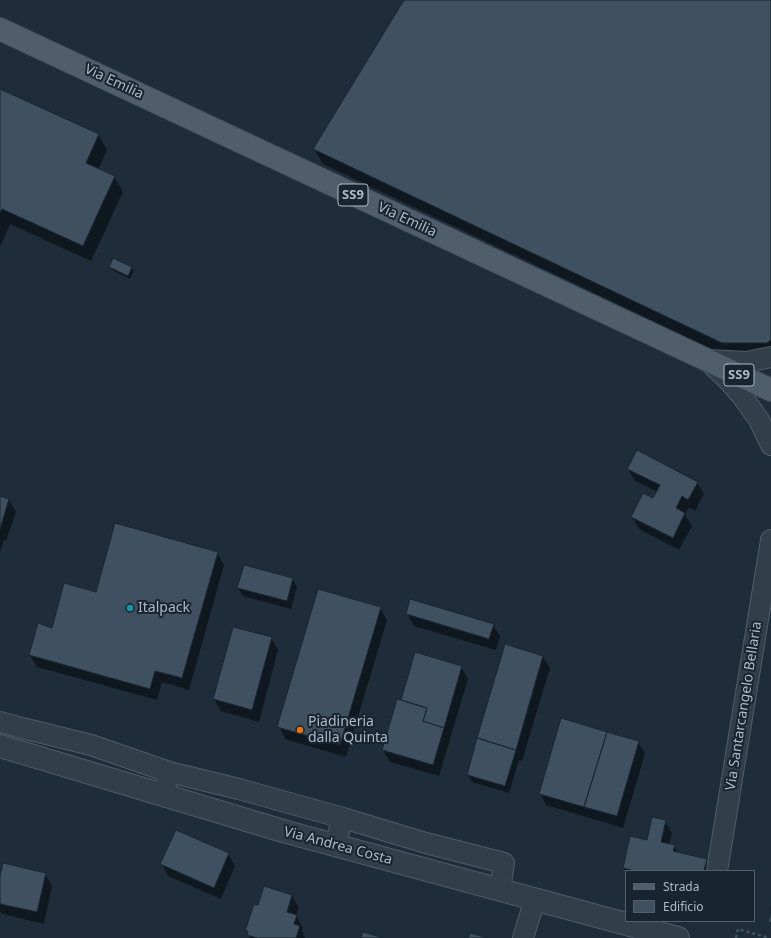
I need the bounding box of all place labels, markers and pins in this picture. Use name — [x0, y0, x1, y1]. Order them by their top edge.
place label: Italpack — [138, 600, 190, 616]
marker: Italpack — [125, 603, 135, 613]
place label: Piadineria dalla Quinta — [308, 714, 388, 746]
marker: Piadineria dalla Quinta — [295, 725, 305, 735]

